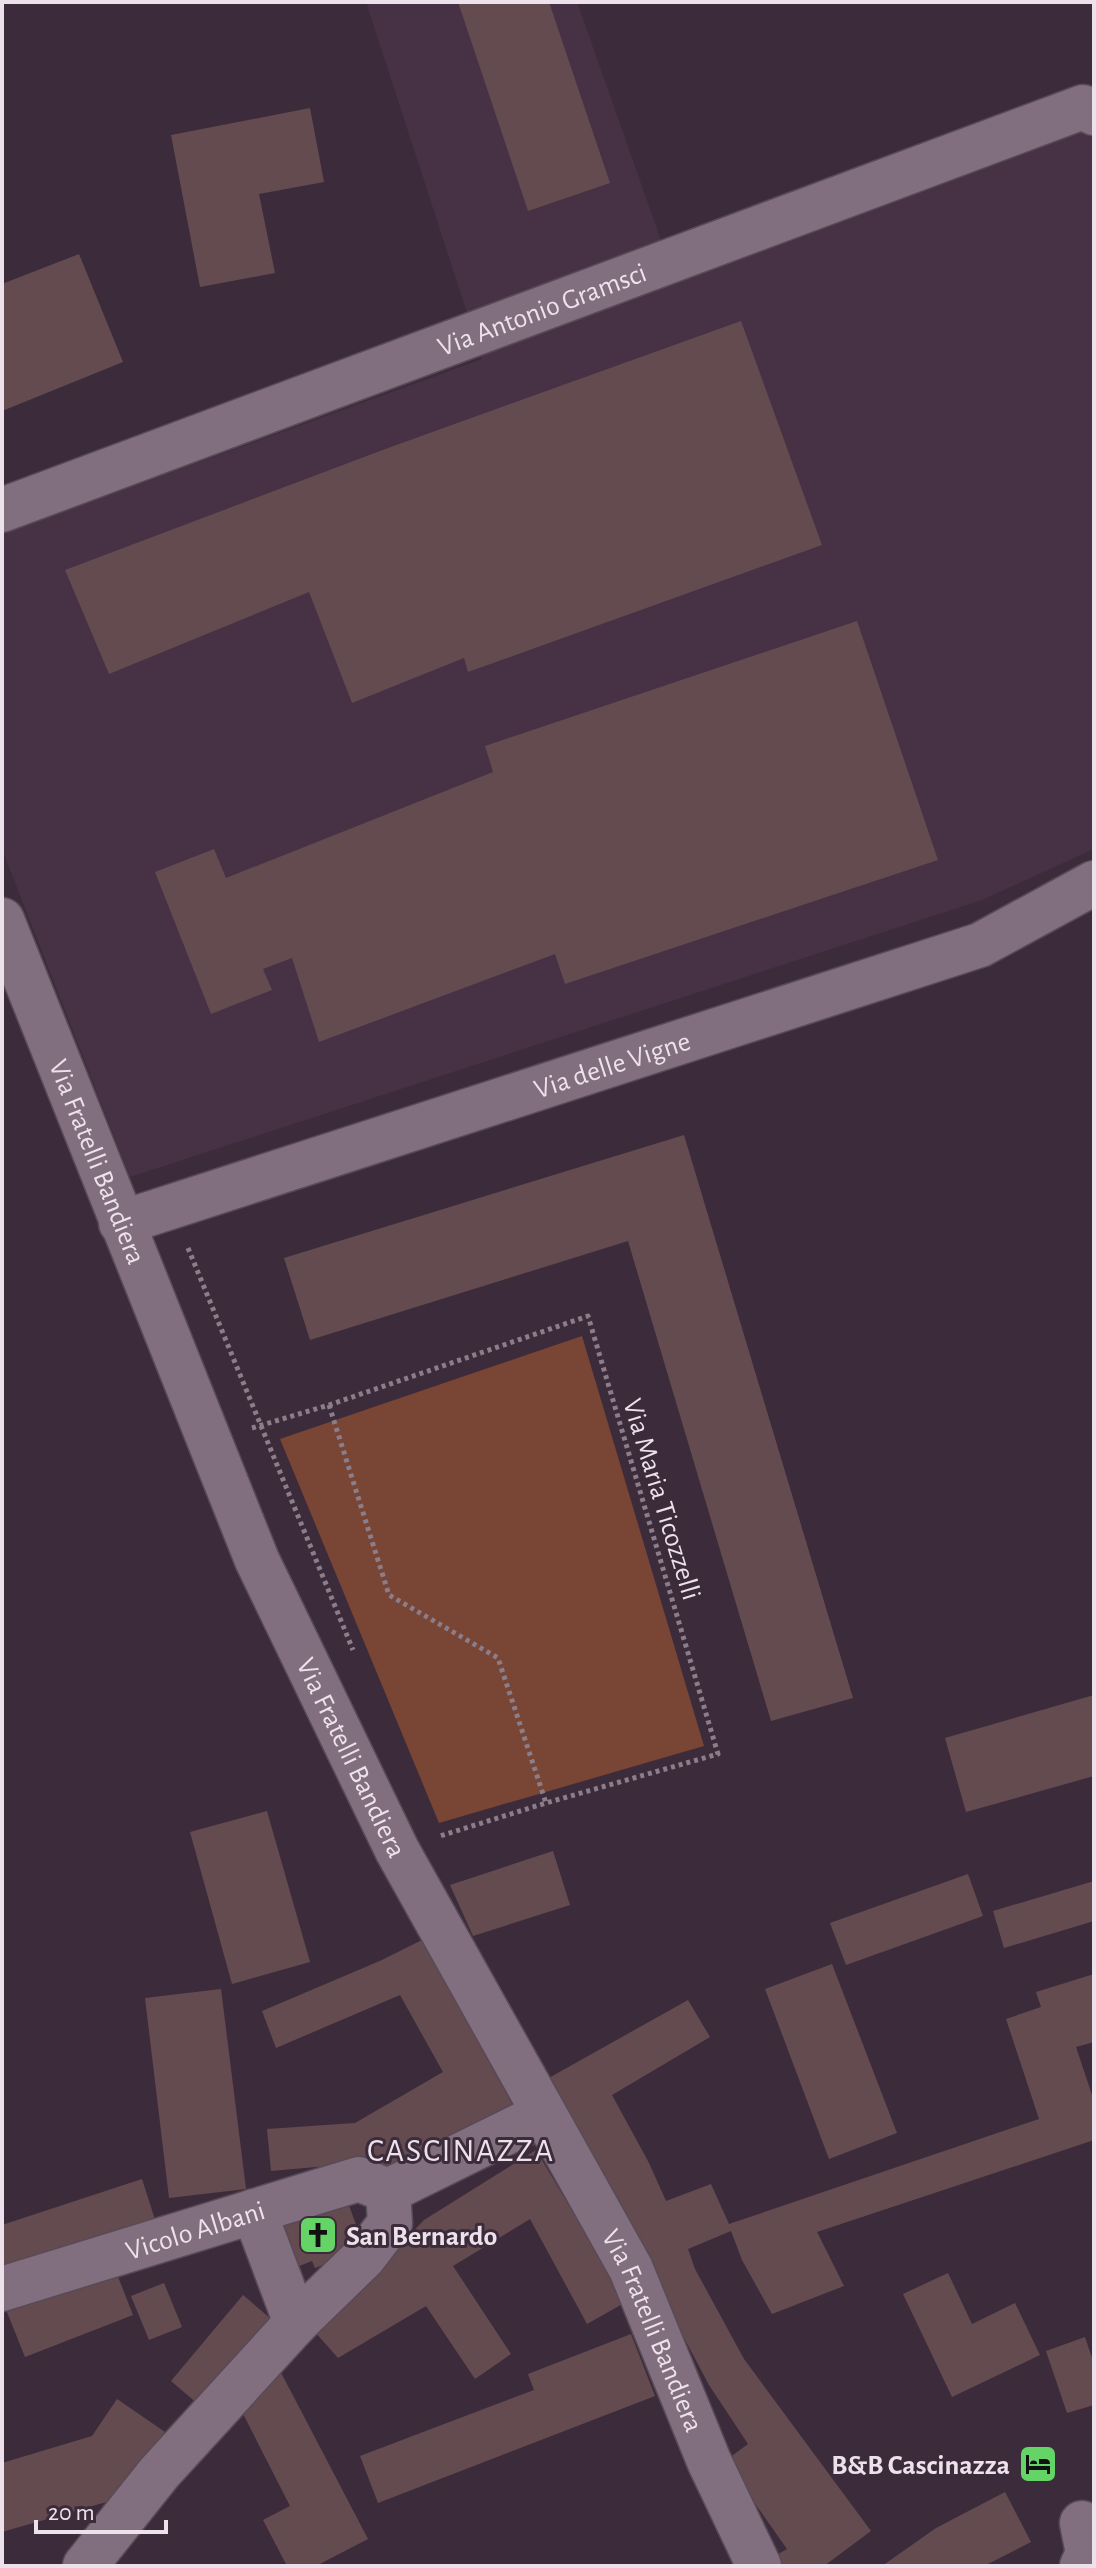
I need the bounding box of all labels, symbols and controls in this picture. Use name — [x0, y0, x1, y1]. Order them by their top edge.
street label: Via Antonio Gramsci — [434, 259, 650, 362]
street label: Via delle Vigne — [531, 1028, 694, 1104]
street label: Via Fratelli Bandiera — [43, 1056, 150, 1269]
street label: Via Maria Ticozzelli — [617, 1396, 705, 1604]
street label: Via Fratelli Bandiera — [290, 1654, 410, 1862]
district label: CASCINAZZA — [367, 2135, 555, 2167]
street label: Vicolo Albani — [123, 2197, 268, 2266]
church icon: San Bernardo — [297, 2214, 339, 2256]
place label: San Bernardo — [346, 2223, 497, 2251]
street label: Via Fratelli Bandiera — [596, 2225, 708, 2436]
hotel icon: B&B Cascinazza — [1017, 2443, 1059, 2485]
place label: B&B Cascinazza — [831, 2452, 1010, 2480]
scale bar — [36, 2484, 166, 2534]
text: 20 m — [48, 2501, 95, 2525]

